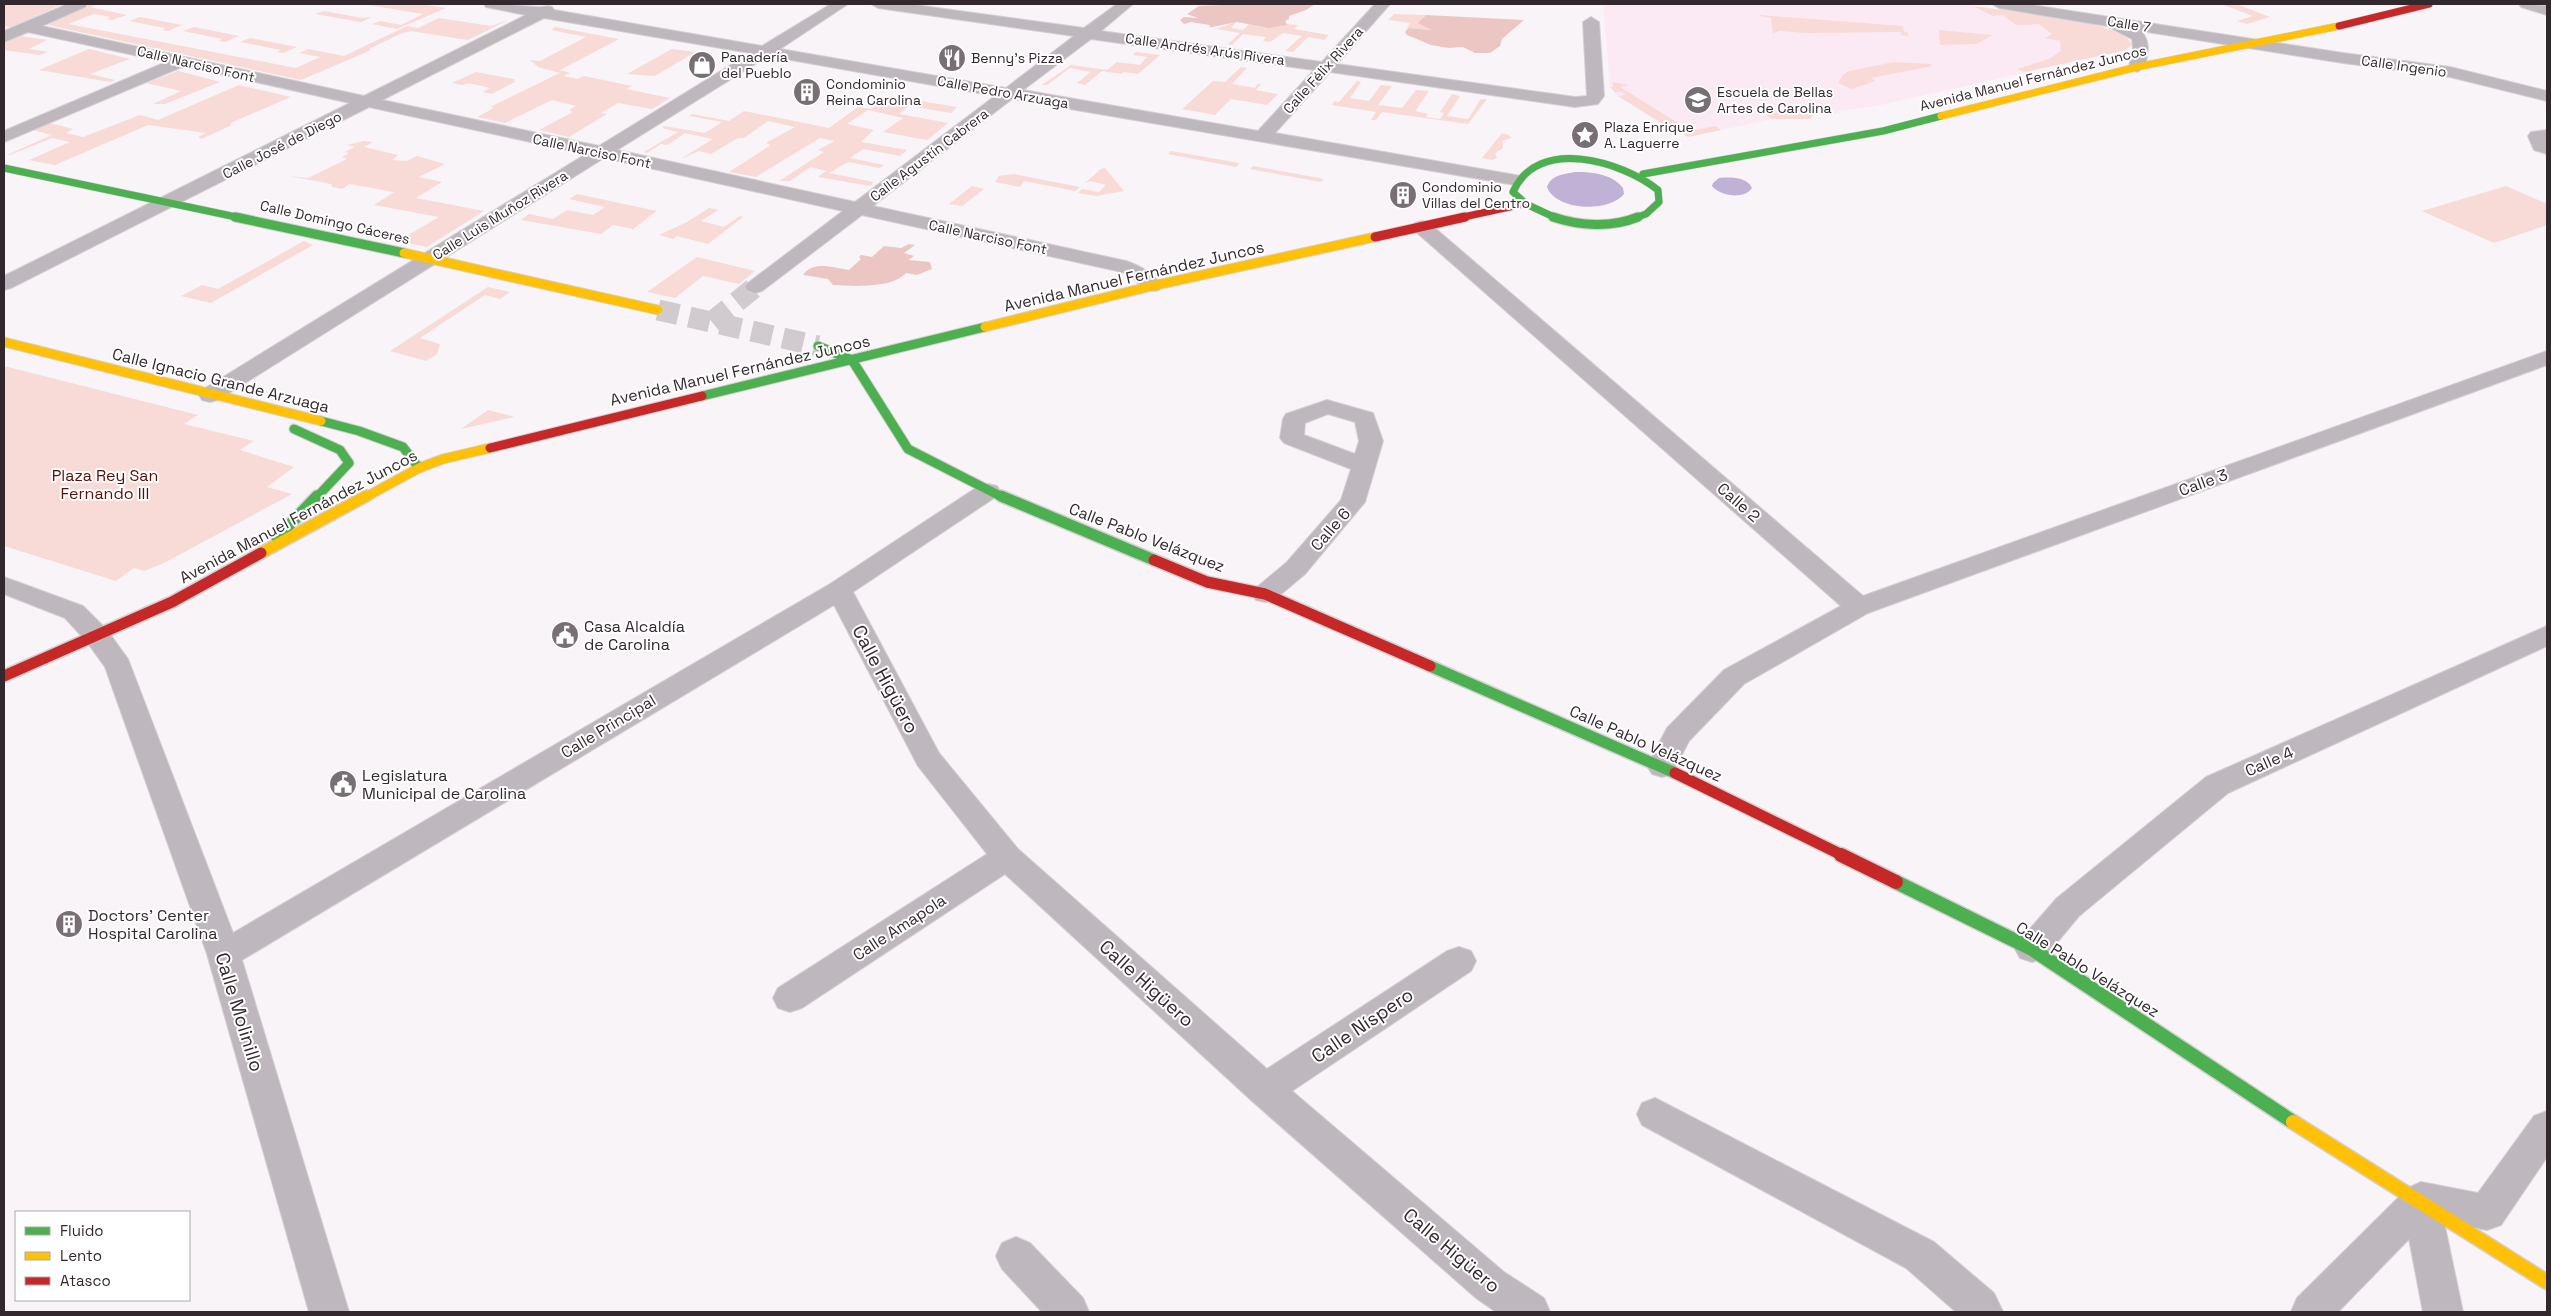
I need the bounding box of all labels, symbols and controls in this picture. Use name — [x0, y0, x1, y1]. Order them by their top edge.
street label: Calle 7 — [2106, 12, 2152, 36]
street label: Calle Félix Rivera — [1279, 23, 1367, 117]
street label: Calle Andrés Arús Rivera — [1124, 29, 1286, 69]
street label: Avenida Manuel Fernández Juncos — [1918, 41, 2148, 115]
street label: Calle Narciso Font — [135, 42, 257, 86]
restaurant icon: Benny's Pizza — [937, 43, 967, 73]
place label: Panadería del Pueblo — [721, 48, 792, 82]
place label: Benny's Pizza — [971, 49, 1063, 67]
shop icon: Panadería del Pueblo — [687, 50, 717, 80]
street label: Calle Ingenio — [2360, 51, 2448, 81]
street label: Calle Pedro Arzuaga — [936, 72, 1070, 112]
place label: Condominio Reina Carolina — [826, 75, 921, 109]
building icon: Condominio Reina Carolina — [792, 77, 822, 107]
place label: Escuela de Bellas Artes de Carolina — [1717, 83, 1833, 117]
school or university icon: Escuela de Bellas Artes de Carolina — [1683, 85, 1713, 115]
street label: Calle Agustín Cabrera — [866, 105, 992, 205]
street label: Calle José de Diego — [219, 107, 345, 183]
place label: Plaza Enrique A. Laguerre — [1604, 118, 1694, 152]
place icon: Plaza Enrique A. Laguerre — [1570, 120, 1600, 150]
street label: Calle Narciso Font — [531, 130, 653, 172]
street label: Calle Luis Muñoz Rivera — [429, 166, 571, 264]
place label: Condominio Villas del Centro — [1422, 178, 1530, 212]
building icon: Condominio Villas del Centro — [1388, 180, 1418, 210]
street label: Calle Domingo Cáceres — [258, 196, 412, 248]
street label: Calle Narciso Font — [927, 216, 1049, 258]
street label: Avenida Manuel Fernández Juncos — [1002, 236, 1266, 317]
street label: Avenida Manuel Fernández Juncos — [608, 330, 872, 411]
street label: Calle Ignacio Grande Arzuaga — [110, 343, 332, 418]
street label: Avenida Manuel Fernández Juncos — [176, 445, 421, 588]
street label: Calle 3 — [2176, 464, 2231, 501]
park label: Plaza Rey San Fernando III — [52, 465, 158, 504]
street label: Calle 2 — [1713, 478, 1765, 527]
street label: Calle Pablo Velázquez — [1066, 498, 1228, 577]
street label: Calle 6 — [1306, 503, 1355, 555]
place label: Casa Alcaldía de Carolina — [584, 616, 685, 655]
public building icon: Casa Alcaldía de Carolina — [550, 620, 580, 650]
street label: Calle Higüero — [847, 621, 925, 738]
street label: Calle Principal — [557, 690, 660, 763]
street label: Calle Pablo Velázquez — [1566, 700, 1725, 787]
street label: Calle 4 — [2242, 742, 2297, 781]
place label: Legislatura Municipal de Carolina — [362, 765, 526, 804]
public building icon: Legislatura Municipal de Carolina — [328, 769, 358, 799]
street label: Calle Amapola — [849, 889, 950, 965]
place label: Doctors' Center Hospital Carolina — [88, 905, 218, 944]
building icon: Doctors' Center Hospital Carolina — [54, 909, 84, 939]
street label: Calle Pablo Velázquez — [2012, 917, 2163, 1022]
street label: Calle Higüero — [1094, 934, 1199, 1033]
street label: Calle Molinillo — [210, 949, 270, 1075]
street label: Calle Níspero — [1306, 982, 1418, 1069]
street label: Calle Higüero — [1398, 1202, 1505, 1298]
legend — [15, 1211, 190, 1301]
text: Fluido — [60, 1221, 104, 1240]
text: Lento — [60, 1246, 102, 1265]
text: Atasco — [60, 1271, 111, 1290]

